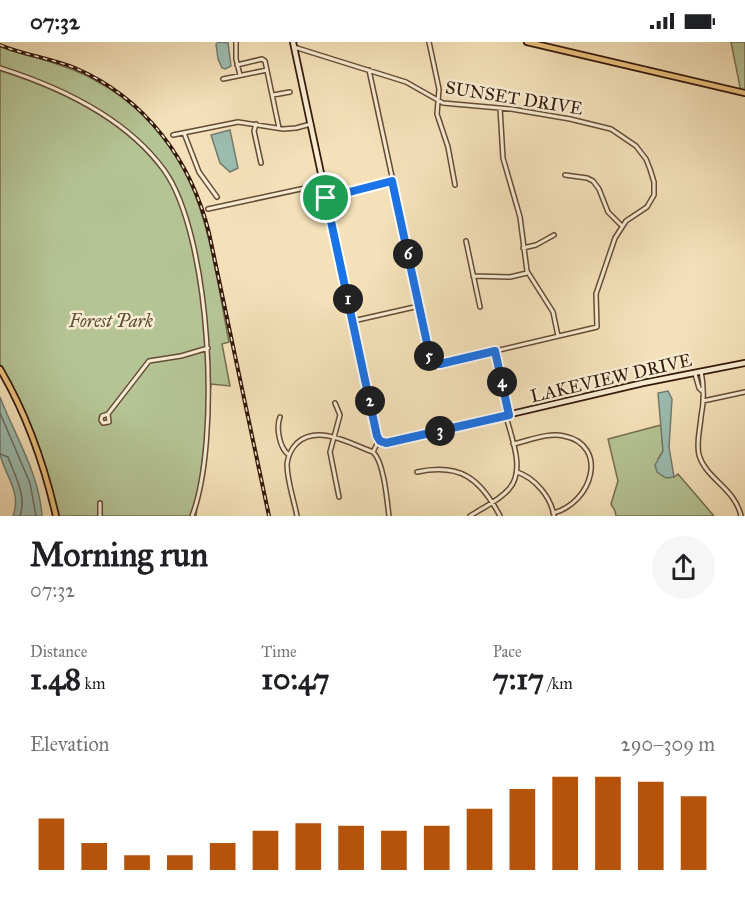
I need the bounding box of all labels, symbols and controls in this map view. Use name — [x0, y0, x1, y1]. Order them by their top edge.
text: 07:32 — [30, 8, 80, 35]
street label: SUNSET DRIVE — [444, 76, 584, 120]
pin — [300, 172, 351, 223]
icon: arrive — [309, 181, 342, 214]
pin: 6 — [393, 239, 423, 269]
text: 6 — [404, 244, 412, 263]
pin: 1 — [333, 284, 363, 314]
text: 1 — [345, 289, 351, 308]
park label: Forest Park — [68, 310, 153, 332]
pin: 5 — [414, 341, 444, 371]
text: 5 — [425, 346, 433, 365]
street label: LAKEVIEW DRIVE — [528, 349, 694, 407]
pin: 4 — [487, 367, 517, 397]
text: 4 — [498, 372, 506, 391]
pin: 2 — [355, 386, 385, 416]
text: 2 — [366, 391, 374, 410]
pin: 3 — [425, 416, 455, 446]
text: 3 — [437, 421, 443, 440]
text: Morning run — [30, 535, 208, 575]
button: share — [652, 536, 715, 599]
text: 07:32 — [30, 578, 75, 602]
text: Distance — [30, 642, 87, 661]
text: Time — [261, 642, 297, 661]
text: Pace — [493, 642, 522, 661]
text: 1.48 — [30, 661, 81, 697]
text: 10:47 — [261, 661, 330, 697]
text: 7:17 — [493, 661, 544, 697]
text: km — [81, 674, 105, 693]
text: /km — [544, 674, 573, 693]
text: Elevation — [30, 732, 109, 756]
text: 290–309 m — [621, 732, 715, 756]

